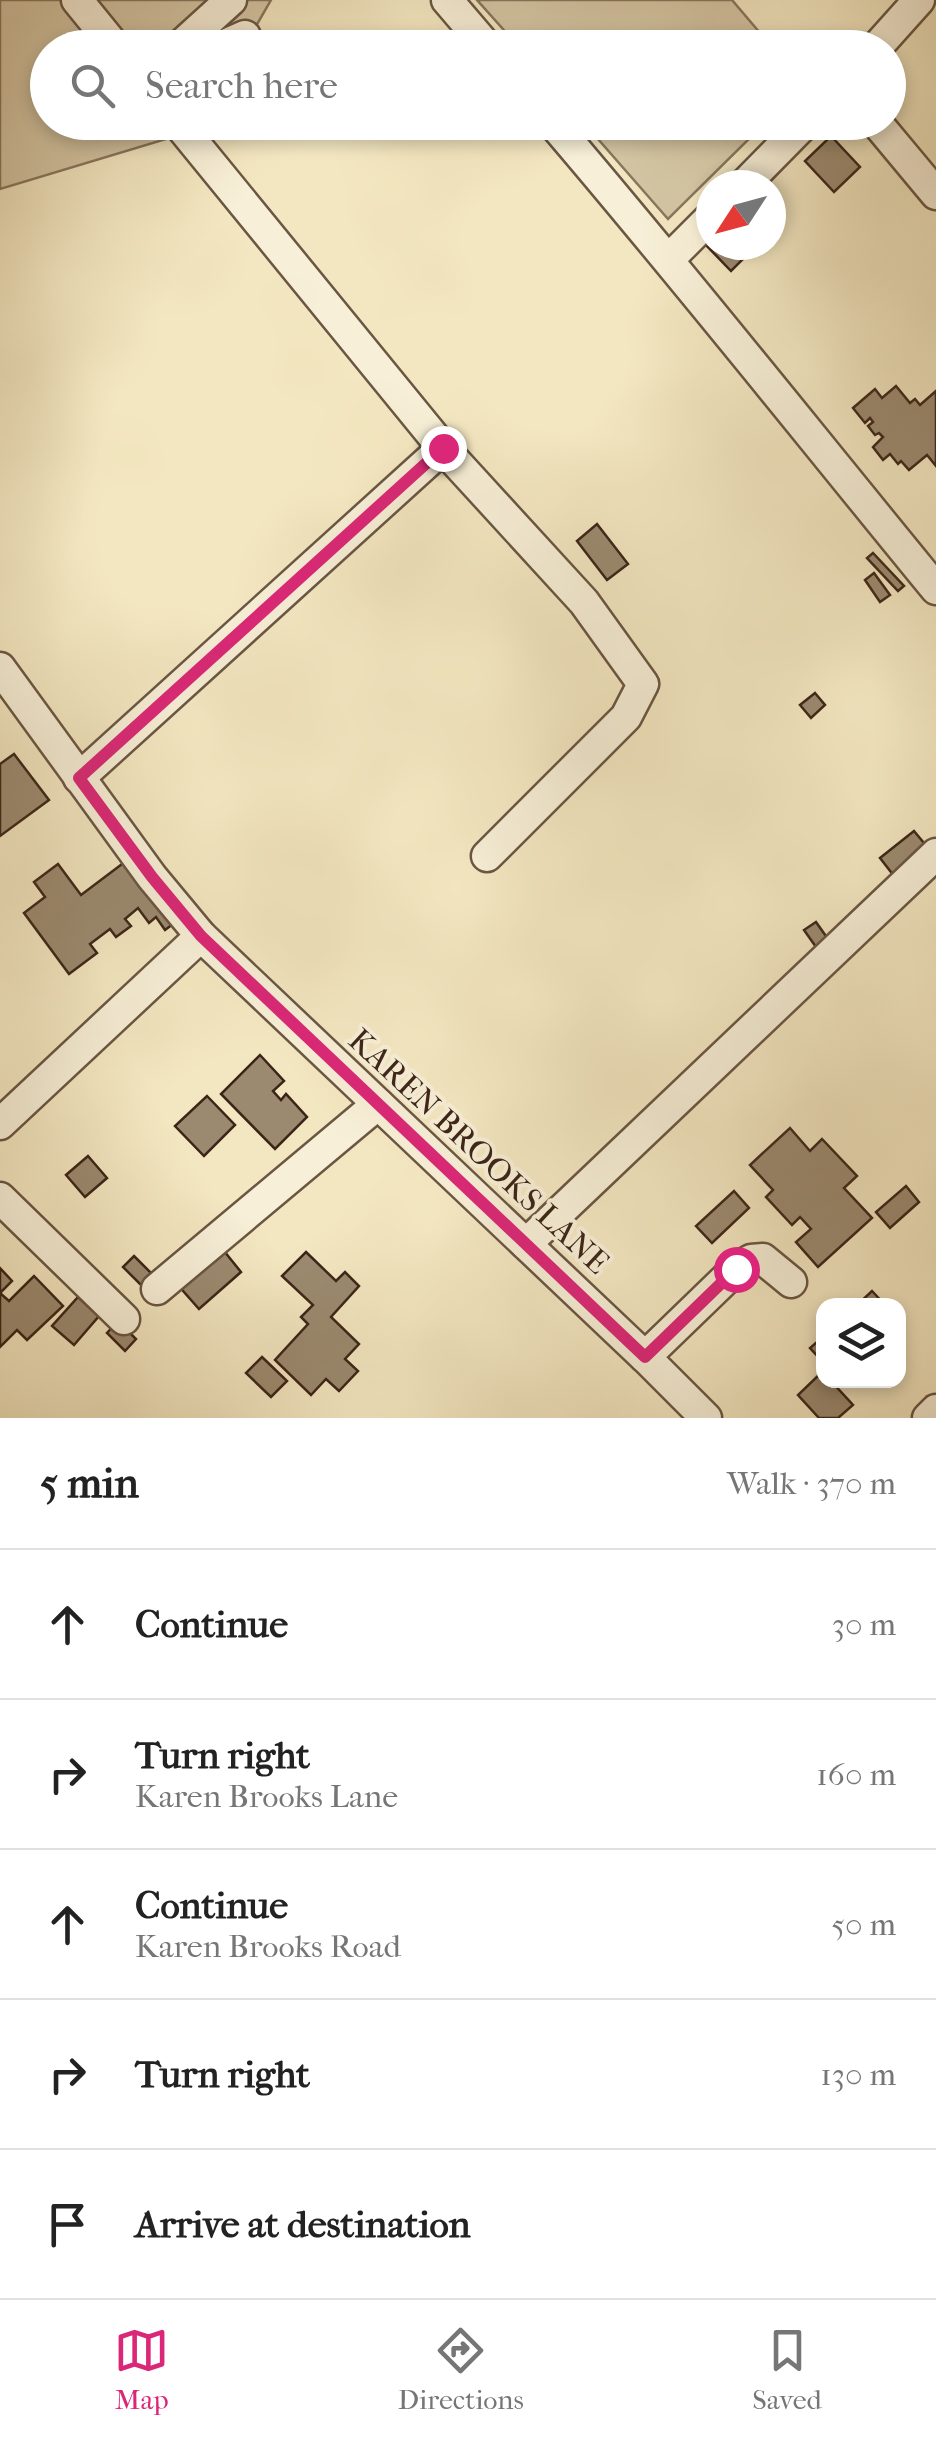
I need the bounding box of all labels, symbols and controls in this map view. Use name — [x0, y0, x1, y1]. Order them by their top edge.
search box — [30, 30, 906, 140]
icon: search — [65, 58, 120, 113]
text: Search here — [145, 63, 338, 108]
north arrow — [696, 170, 786, 260]
route end — [421, 426, 467, 472]
street label: KAREN BROOKS LANE — [341, 1021, 616, 1281]
route start — [714, 1247, 760, 1293]
map controls — [816, 1298, 906, 1388]
button: layers — [816, 1298, 906, 1388]
text: 5 min — [40, 1459, 139, 1508]
text: Walk · 370 m — [727, 1465, 896, 1502]
icon: ahead — [40, 1597, 95, 1652]
text: Continue — [135, 1602, 288, 1647]
text: 30 m — [832, 1606, 896, 1643]
text: Turn right — [135, 1733, 310, 1778]
icon: right — [40, 1747, 95, 1802]
text: 160 m — [816, 1756, 896, 1793]
text: Karen Brooks Lane — [135, 1778, 398, 1815]
text: Continue — [135, 1883, 288, 1928]
icon: ahead — [40, 1897, 95, 1952]
text: 50 m — [831, 1906, 896, 1943]
text: Karen Brooks Road — [135, 1928, 401, 1965]
icon: right — [40, 2047, 95, 2102]
text: Turn right — [135, 2052, 310, 2097]
text: 130 m — [820, 2056, 896, 2093]
icon: arrive — [40, 2197, 95, 2252]
text: Arrive at destination — [135, 2202, 471, 2247]
tab: Map — [114, 2323, 169, 2416]
tab: Directions — [398, 2323, 524, 2416]
tab: Saved — [752, 2323, 822, 2416]

